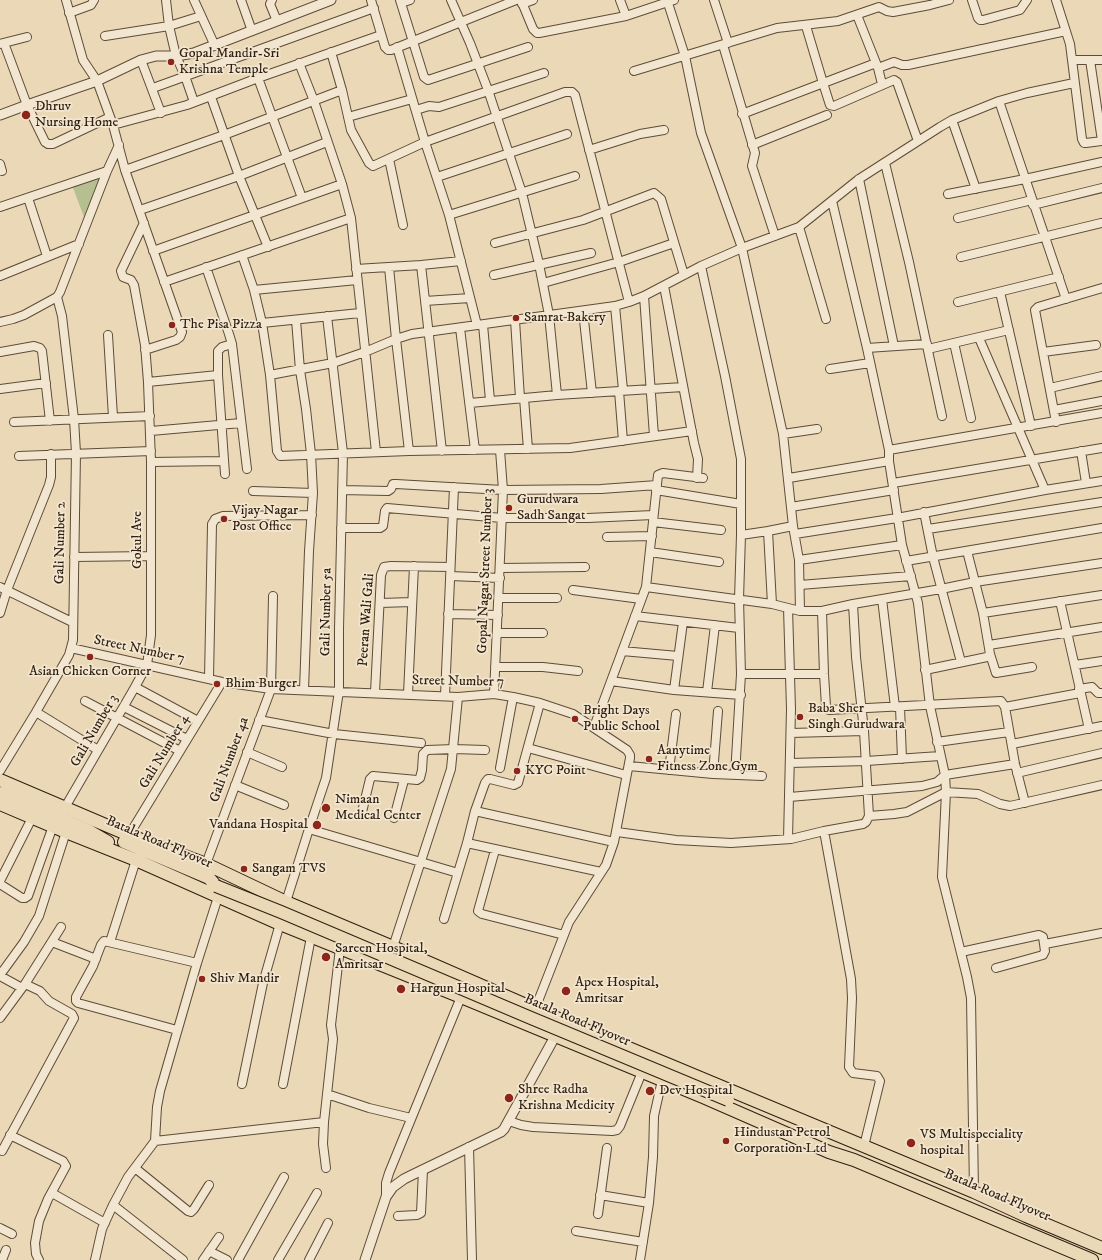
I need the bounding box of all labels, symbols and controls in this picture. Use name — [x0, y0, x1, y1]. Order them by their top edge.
place label: Gopal Mandir-Sri Krishna Temple — [179, 46, 279, 78]
marker: Gopal Mandir-Sri Krishna Temple — [166, 57, 176, 67]
place label: Dhruv Nursing Home — [35, 99, 118, 132]
marker: Dhruv Nursing Home — [20, 109, 32, 121]
place label: Samrat Bakery — [524, 310, 606, 326]
marker: Samrat Bakery — [511, 313, 521, 323]
place label: The Pisa Pizza — [180, 317, 262, 333]
marker: The Pisa Pizza — [167, 320, 177, 330]
street label: Gopal Nagar Street Number 3 — [475, 488, 497, 654]
place label: Gurudwara Sadh Sangat — [517, 492, 585, 524]
street label: Gali Number 2 — [52, 502, 70, 584]
place label: Vijay Nagar Post Office — [232, 503, 298, 536]
marker: Gurudwara Sadh Sangat — [504, 503, 514, 513]
street label: Gokul Ave — [130, 511, 146, 569]
marker: Vijay Nagar Post Office — [219, 514, 229, 524]
street label: Gali Number 5a — [318, 568, 336, 656]
street label: Peeran Wali Gali — [355, 573, 379, 667]
street label: Street Number 7 — [92, 632, 186, 668]
marker: Asian Chicken Corner — [85, 652, 95, 662]
place label: Asian Chicken Corner — [29, 664, 151, 680]
street label: Street Number 7 — [412, 673, 504, 691]
place label: Bhim Burger — [225, 676, 297, 692]
marker: Bhim Burger — [212, 679, 222, 689]
street label: Gali Number 3 — [68, 692, 122, 770]
place label: Baba Sher Singh Gurudwara — [808, 701, 905, 734]
place label: Bright Days Public School — [583, 703, 660, 736]
street label: Gali Number 4 — [136, 712, 194, 792]
marker: Baba Sher Singh Gurudwara — [795, 712, 805, 722]
marker: Bright Days Public School — [570, 714, 580, 724]
street label: Gali Number 4a — [207, 715, 253, 805]
place label: Aanytime Fitness Zone Gym — [657, 743, 758, 776]
marker: Aanytime Fitness Zone Gym — [644, 754, 654, 764]
place label: KYC Point — [525, 763, 586, 779]
marker: KYC Point — [512, 766, 522, 776]
place label: Nimaan Medical Center — [335, 792, 421, 824]
marker: Nimaan Medical Center — [320, 802, 332, 814]
street label: Batala Road Flyover — [103, 813, 215, 873]
place label: Vandana Hospital — [209, 817, 308, 833]
marker: Vandana Hospital — [311, 819, 323, 831]
place label: Sangam TVS — [252, 861, 326, 877]
marker: Sangam TVS — [239, 864, 249, 874]
place label: Sareen Hospital, Amritsar — [335, 941, 428, 974]
marker: Sareen Hospital, Amritsar — [320, 951, 332, 963]
place label: Shiv Mandir — [210, 971, 279, 987]
marker: Shiv Mandir — [197, 974, 207, 984]
place label: Apex Hospital, Amritsar — [575, 975, 659, 1008]
place label: Hargun Hospital — [410, 981, 505, 997]
marker: Hargun Hospital — [395, 983, 407, 995]
marker: Apex Hospital, Amritsar — [560, 985, 572, 997]
street label: Batala Road Flyover — [521, 991, 633, 1051]
place label: Shree Radha Krishna Medicity — [518, 1082, 615, 1114]
place label: Dev Hospital — [659, 1083, 733, 1099]
marker: Dev Hospital — [644, 1085, 656, 1097]
marker: Shree Radha Krishna Medicity — [503, 1092, 515, 1104]
place label: Hindustan Petrol Corporation Ltd — [734, 1125, 830, 1158]
place label: VS Multispeciality hospital — [920, 1127, 1023, 1160]
marker: Hindustan Petrol Corporation Ltd — [721, 1136, 731, 1146]
marker: VS Multispeciality hospital — [905, 1137, 917, 1149]
street label: Batala Road Flyover — [941, 1166, 1053, 1226]

